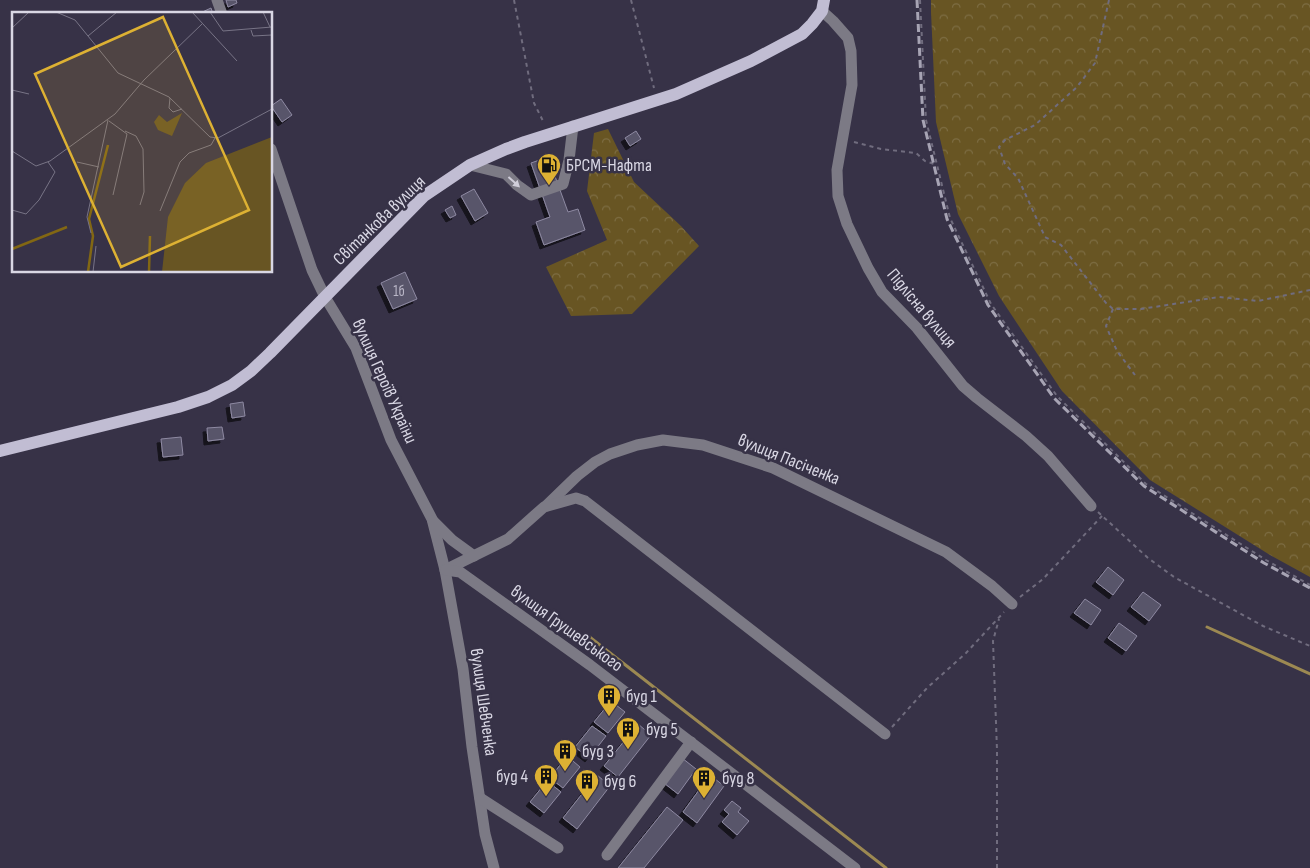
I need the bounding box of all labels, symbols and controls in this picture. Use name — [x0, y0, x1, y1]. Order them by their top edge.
inset map — [12, 12, 272, 272]
fuel station icon: БРСМ-Нафта — [536, 152, 562, 186]
place label: БРСМ-Нафта — [566, 155, 652, 176]
street label: Світанкова вулиця — [329, 171, 430, 269]
one-way arrow — [508, 176, 520, 188]
street label: Підлісна вулиця — [882, 265, 961, 352]
house number: 1б — [393, 282, 405, 301]
street label: вулиця Героїв України — [348, 316, 421, 447]
street label: вулиця Пасіченка — [735, 430, 843, 489]
street label: вулиця Грушевського — [506, 581, 627, 676]
street label: вулиця Шевченка — [466, 647, 501, 757]
building icon: буд 1 — [596, 683, 622, 717]
place label: буд 1 — [626, 686, 657, 707]
building icon: буд 5 — [615, 716, 641, 750]
place label: буд 5 — [646, 719, 678, 740]
building icon: буд 3 — [552, 738, 578, 772]
place label: буд 3 — [582, 741, 614, 762]
building icon: буд 4 — [533, 763, 559, 797]
building icon: буд 8 — [691, 765, 717, 799]
place label: буд 4 — [496, 766, 528, 787]
building icon: буд 6 — [574, 768, 600, 802]
place label: буд 8 — [722, 768, 754, 789]
place label: буд 6 — [604, 771, 636, 792]

